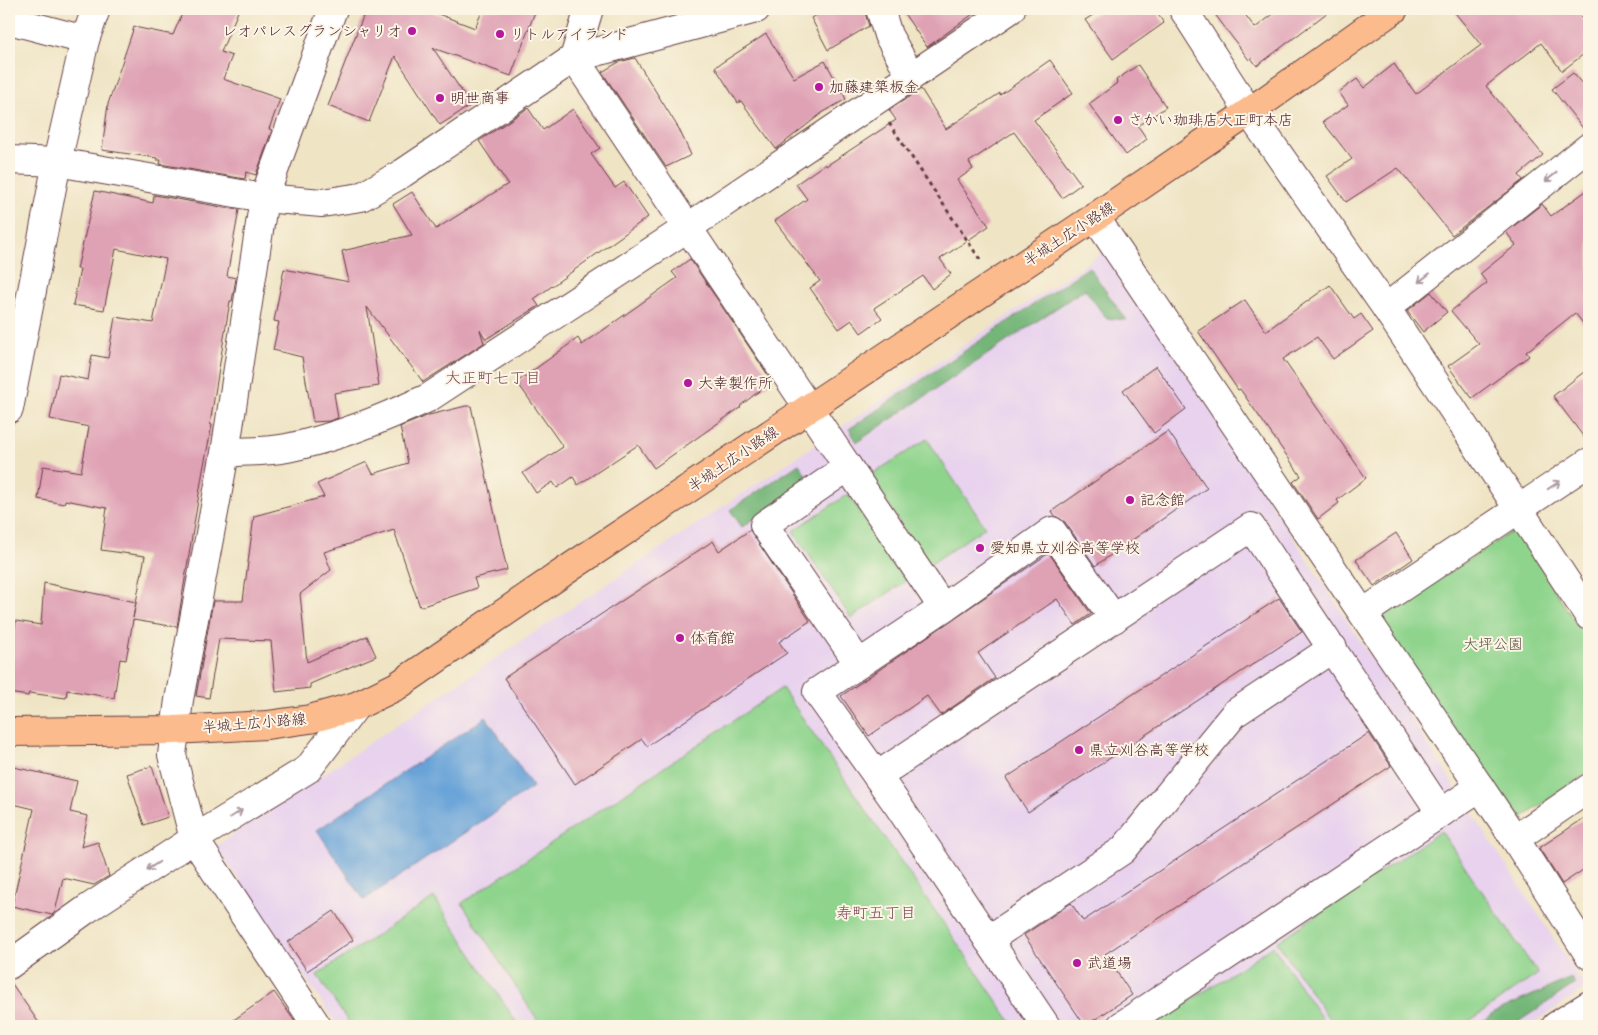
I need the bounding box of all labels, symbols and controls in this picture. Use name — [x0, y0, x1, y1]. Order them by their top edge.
place label: レオパレスグランシャリオ — [222, 21, 402, 41]
place label: リトルアイランド — [510, 24, 629, 44]
marker: レオパレスグランシャリオ — [406, 25, 418, 37]
marker: リトルアイランド — [494, 28, 506, 40]
place label: 加藤建築板金 — [829, 77, 919, 97]
marker: 加藤建築板金 — [813, 81, 825, 93]
place label: 明世商事 — [450, 88, 510, 108]
marker: 明世商事 — [434, 92, 446, 104]
place label: さかい珈琲店大正町本店 — [1128, 110, 1293, 130]
marker: さかい珈琲店大正町本店 — [1112, 114, 1124, 126]
one-way arrow — [1545, 171, 1558, 182]
street label: 半城土広小路線 — [1020, 197, 1118, 271]
one-way arrow — [1417, 272, 1430, 283]
district label: 大正町七丁目 — [445, 367, 541, 388]
place label: 大幸製作所 — [698, 373, 773, 393]
marker: 大幸製作所 — [682, 377, 694, 389]
street label: 半城土広小路線 — [684, 421, 782, 497]
one-way arrow — [1547, 480, 1561, 491]
place label: 記念館 — [1140, 490, 1185, 510]
marker: 記念館 — [1124, 494, 1136, 506]
place label: 愛知県立刈谷高等学校 — [990, 538, 1140, 558]
marker: 愛知県立刈谷高等学校 — [974, 542, 986, 554]
place label: 体育館 — [690, 628, 735, 648]
marker: 体育館 — [674, 632, 686, 644]
park label: 大坪公園 — [1463, 634, 1523, 654]
street label: 半城土広小路線 — [201, 708, 307, 738]
place label: 県立刈谷高等学校 — [1089, 740, 1209, 760]
marker: 県立刈谷高等学校 — [1073, 744, 1085, 756]
one-way arrow — [228, 808, 242, 818]
one-way arrow — [147, 861, 161, 871]
district label: 寿町五丁目 — [836, 902, 916, 923]
place label: 武道場 — [1087, 953, 1132, 973]
marker: 武道場 — [1071, 957, 1083, 969]

